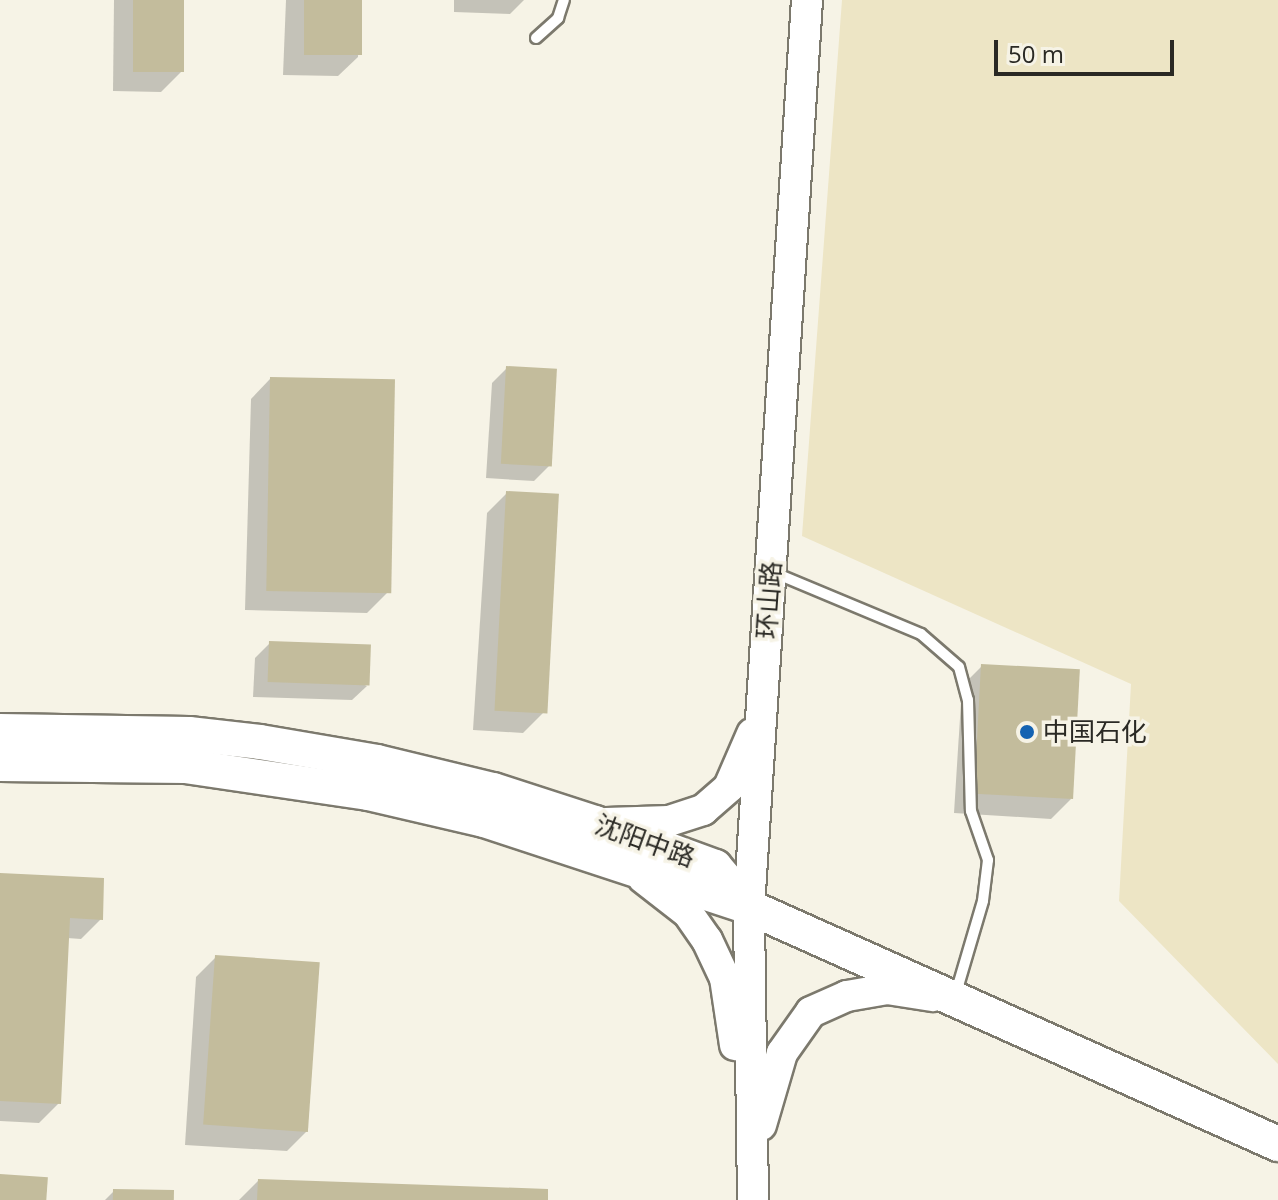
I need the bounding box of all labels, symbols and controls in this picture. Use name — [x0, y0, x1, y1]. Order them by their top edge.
scale bar — [998, 24, 1178, 74]
text: 50 m — [1008, 37, 1064, 70]
street label: 环山路 — [751, 560, 787, 640]
place label: 中国石化 — [1043, 716, 1147, 748]
marker: 中国石化 — [1018, 723, 1036, 741]
street label: 沈阳中路 — [591, 809, 699, 873]

